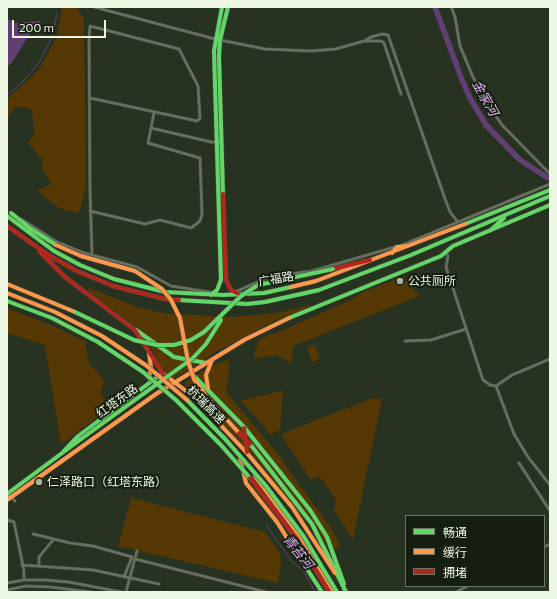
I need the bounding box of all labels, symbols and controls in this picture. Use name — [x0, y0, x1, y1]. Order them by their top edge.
scale bar — [14, 12, 108, 38]
text: 200 m — [19, 20, 54, 34]
water label: 金家河 — [469, 77, 501, 119]
street label: 广福路 — [257, 269, 295, 289]
place label: 公共厕所 — [408, 274, 456, 288]
marker: 公共厕所 — [395, 276, 405, 286]
street label: 红塔东路 — [93, 381, 141, 421]
street label: 杭瑞高速 — [184, 383, 228, 427]
place label: 仁泽路口（红塔东路） — [47, 475, 167, 489]
marker: 仁泽路口（红塔东路） — [34, 477, 44, 487]
legend — [405, 515, 545, 587]
text: 畅通 — [443, 525, 467, 539]
water label: 青苔河 — [280, 532, 316, 572]
text: 缓行 — [443, 545, 467, 559]
text: 拥堵 — [443, 565, 467, 579]

